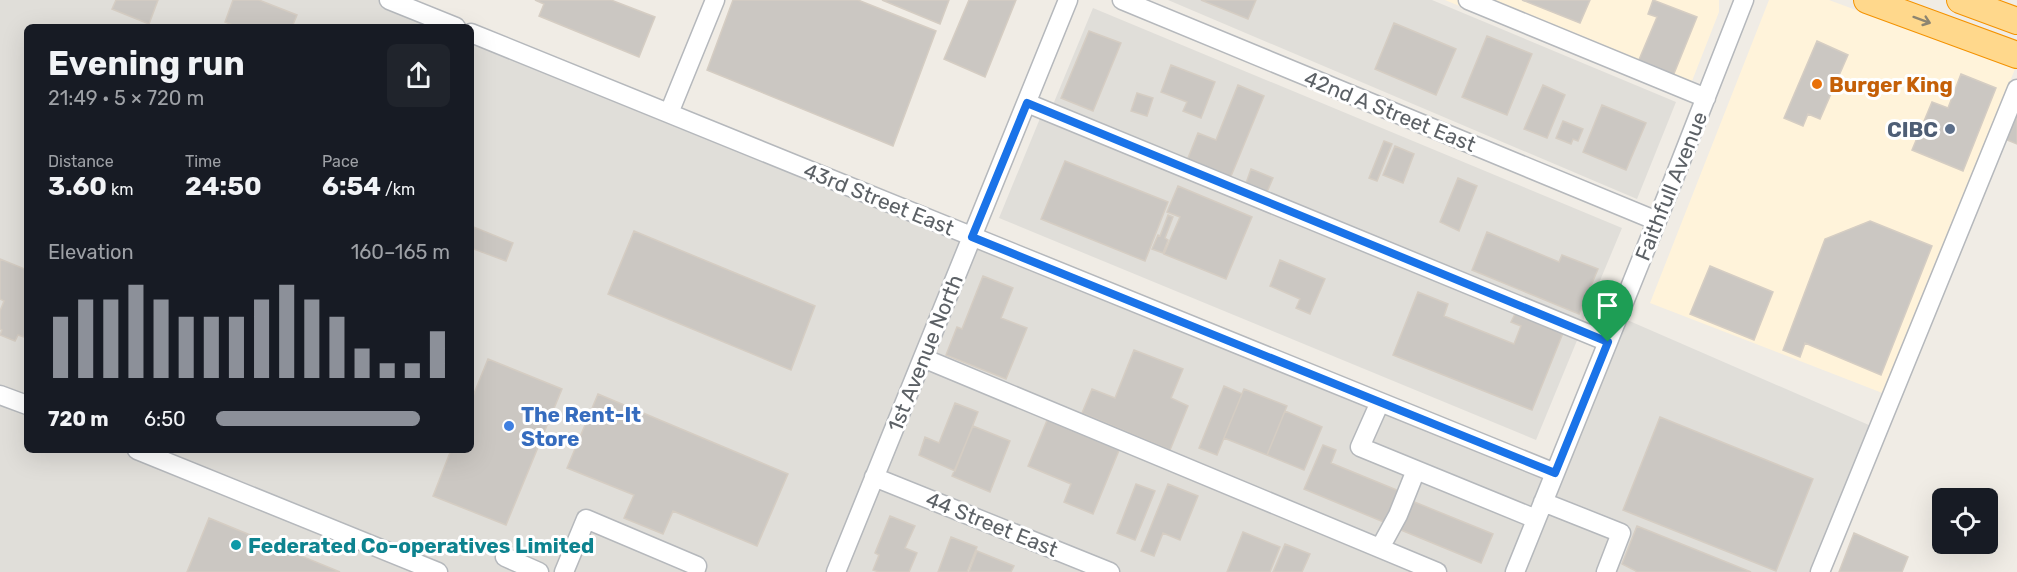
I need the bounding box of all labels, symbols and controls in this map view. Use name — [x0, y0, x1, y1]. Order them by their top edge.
one-way arrow — [1912, 15, 1931, 26]
text: Evening run — [48, 44, 245, 83]
button: share — [387, 44, 450, 107]
street label: 42nd A Street East — [1301, 65, 1479, 157]
place label: Burger King — [1829, 72, 1953, 97]
marker: Burger King — [1810, 77, 1824, 91]
text: 21:49 · 5 × 720 m — [48, 86, 204, 110]
street label: Faithfull Avenue — [1630, 108, 1712, 264]
place label: CIBC — [1887, 117, 1938, 142]
marker: CIBC — [1943, 122, 1957, 136]
text: Distance — [48, 152, 114, 171]
text: Time — [185, 152, 221, 171]
text: Pace — [322, 152, 359, 171]
street label: 43rd Street East — [800, 157, 958, 241]
text: 3.60 — [48, 171, 107, 202]
text: 24:50 — [185, 171, 262, 202]
text: 6:54 — [322, 171, 381, 202]
text: km — [107, 180, 133, 199]
text: /km — [381, 180, 415, 199]
text: Elevation — [48, 240, 134, 264]
text: 160–165 m — [351, 240, 450, 264]
street label: 1st Avenue North — [882, 271, 968, 435]
pin — [1582, 280, 1633, 342]
icon: arrive — [1591, 289, 1624, 322]
place label: The Rent-It Store — [521, 402, 641, 451]
text: 720 m — [48, 407, 109, 431]
text: 6:50 — [144, 407, 186, 431]
marker: The Rent-It Store — [502, 419, 516, 433]
street label: 44 Street East — [922, 486, 1062, 562]
map controls — [1932, 488, 1998, 554]
button: locate — [1932, 488, 1998, 554]
place label: Federated Co-operatives Limited — [248, 533, 594, 558]
marker: Federated Co-operatives Limited — [229, 538, 243, 552]

